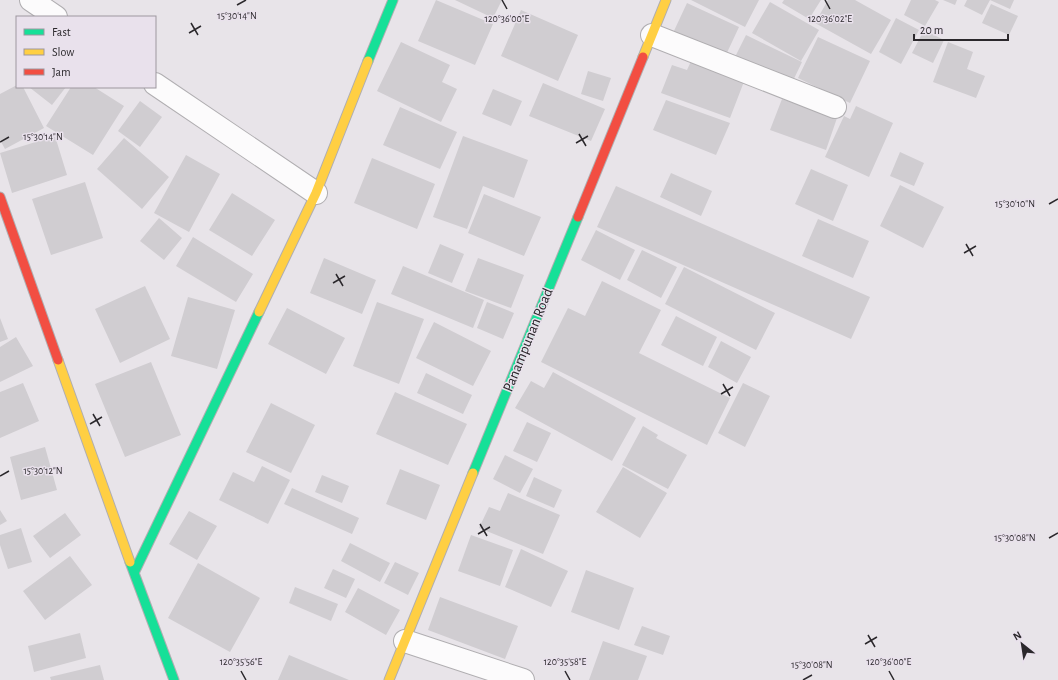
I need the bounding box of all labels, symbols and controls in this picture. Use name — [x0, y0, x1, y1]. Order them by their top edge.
text: 15°30'14"N — [217, 11, 257, 21]
text: 120°36'00"E — [485, 14, 530, 24]
text: 120°36'02"E — [808, 14, 852, 24]
legend — [16, 16, 156, 88]
scale bar — [914, 16, 1008, 42]
text: 20 m — [920, 24, 943, 36]
text: Fast — [52, 26, 71, 38]
text: Slow — [52, 46, 74, 58]
text: Jam — [52, 66, 71, 78]
text: 15°30'14"N — [23, 132, 63, 142]
text: 15°30'10"N — [995, 199, 1035, 209]
street label: Panampunan Road — [500, 286, 556, 394]
text: 15°30'12"N — [23, 466, 63, 476]
text: 15°30'08"N — [994, 533, 1036, 543]
north arrow — [1002, 624, 1042, 664]
text: N — [1011, 629, 1023, 642]
text: 120°35'56"E — [220, 657, 263, 667]
text: 120°35'58"E — [544, 657, 587, 667]
text: 120°36'00"E — [867, 657, 912, 667]
text: 15°30'08"N — [791, 660, 833, 670]

